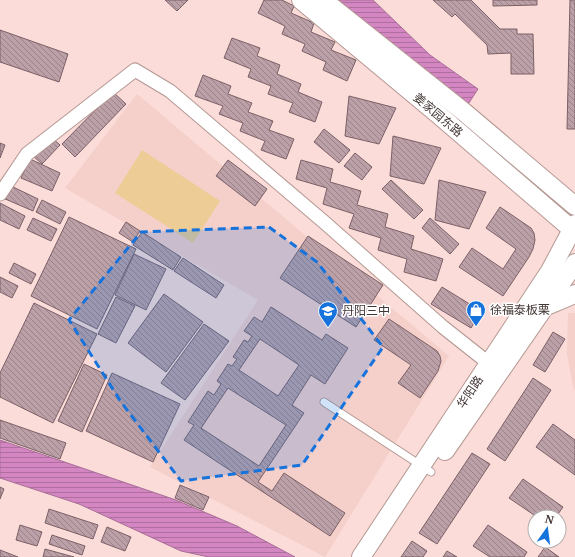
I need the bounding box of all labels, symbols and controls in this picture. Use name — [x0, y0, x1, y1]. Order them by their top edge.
street label: 姜家园东路 — [410, 89, 467, 140]
shop icon: 徐福泰板栗 — [465, 299, 487, 327]
school or university icon: 丹阳三中 — [317, 300, 339, 328]
place label: 徐福泰板栗 — [490, 301, 550, 318]
place label: 丹阳三中 — [342, 302, 390, 319]
street label: 华阳路 — [452, 372, 487, 411]
north arrow — [527, 509, 567, 549]
text: N — [544, 510, 556, 527]

